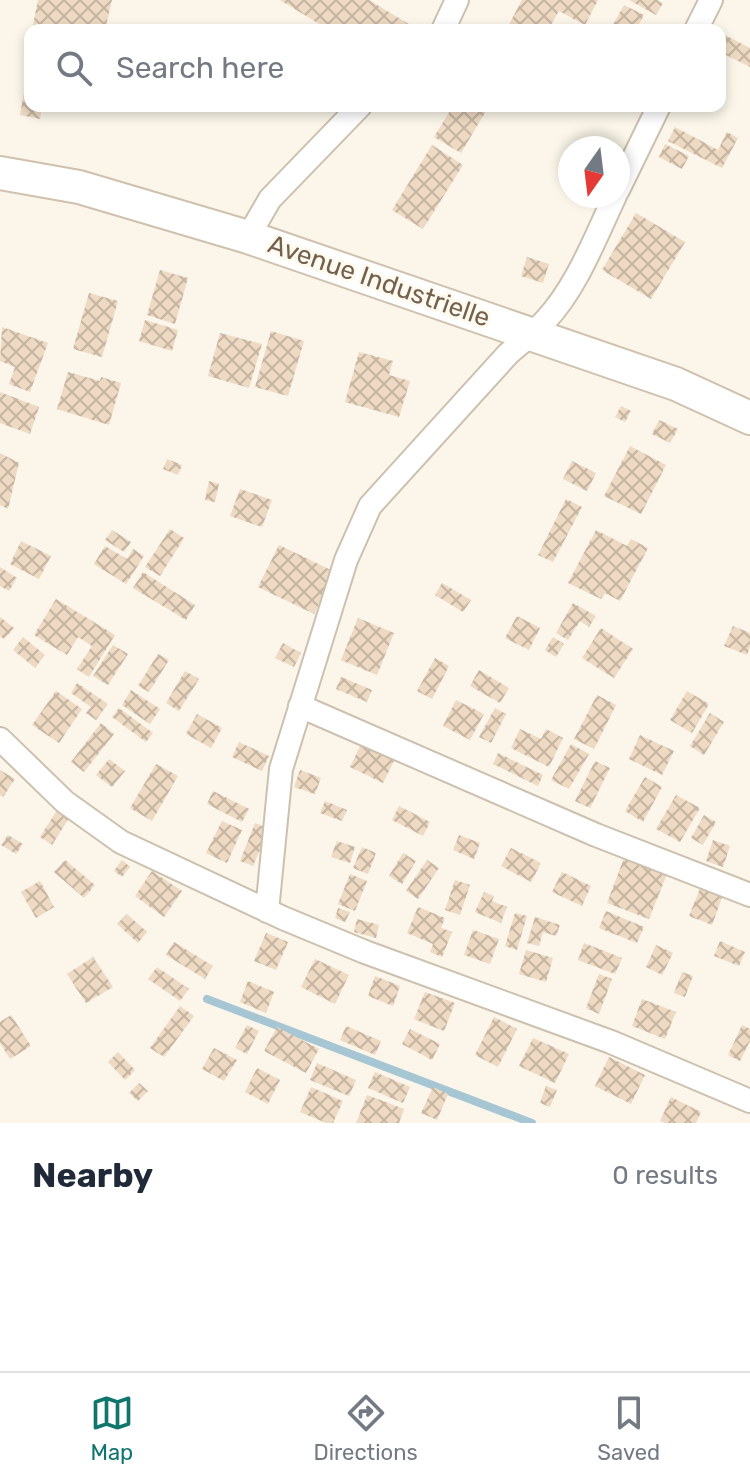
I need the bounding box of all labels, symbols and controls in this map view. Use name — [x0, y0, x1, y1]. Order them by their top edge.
search box — [24, 24, 726, 112]
icon: search — [52, 46, 96, 90]
text: Search here — [116, 50, 284, 86]
north arrow — [558, 136, 630, 208]
street label: Avenue Industrielle — [264, 228, 494, 334]
text: Nearby — [32, 1155, 153, 1196]
text: 0 results — [612, 1160, 718, 1191]
tab: Map — [90, 1391, 134, 1466]
tab: Directions — [313, 1391, 418, 1466]
tab: Saved — [597, 1391, 660, 1466]

